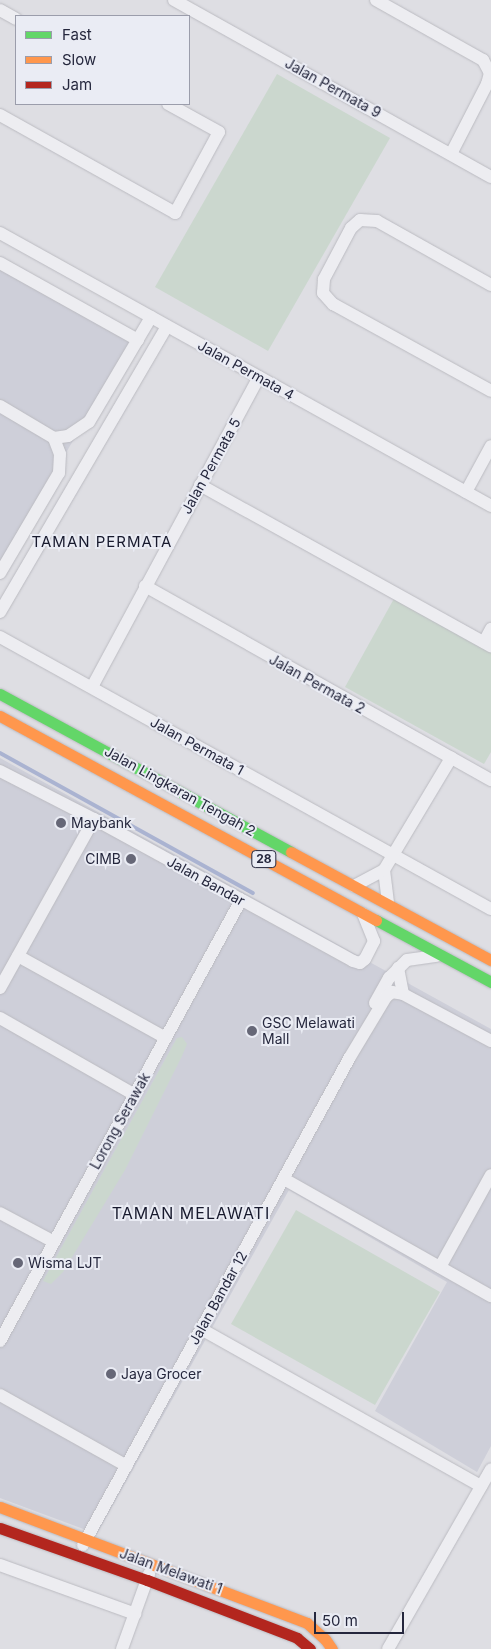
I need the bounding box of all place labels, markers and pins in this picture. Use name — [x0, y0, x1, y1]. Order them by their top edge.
place label: Maybank — [71, 815, 132, 831]
marker: Maybank — [55, 817, 67, 829]
place label: CIMB — [85, 851, 121, 867]
marker: CIMB — [125, 853, 137, 865]
place label: GSC Melawati Mall — [262, 1015, 355, 1048]
marker: GSC Melawati Mall — [246, 1025, 258, 1037]
place label: Wisma LJT — [28, 1255, 102, 1271]
marker: Wisma LJT — [12, 1257, 24, 1269]
place label: Jaya Grocer — [121, 1366, 202, 1382]
marker: Jaya Grocer — [105, 1368, 117, 1380]

